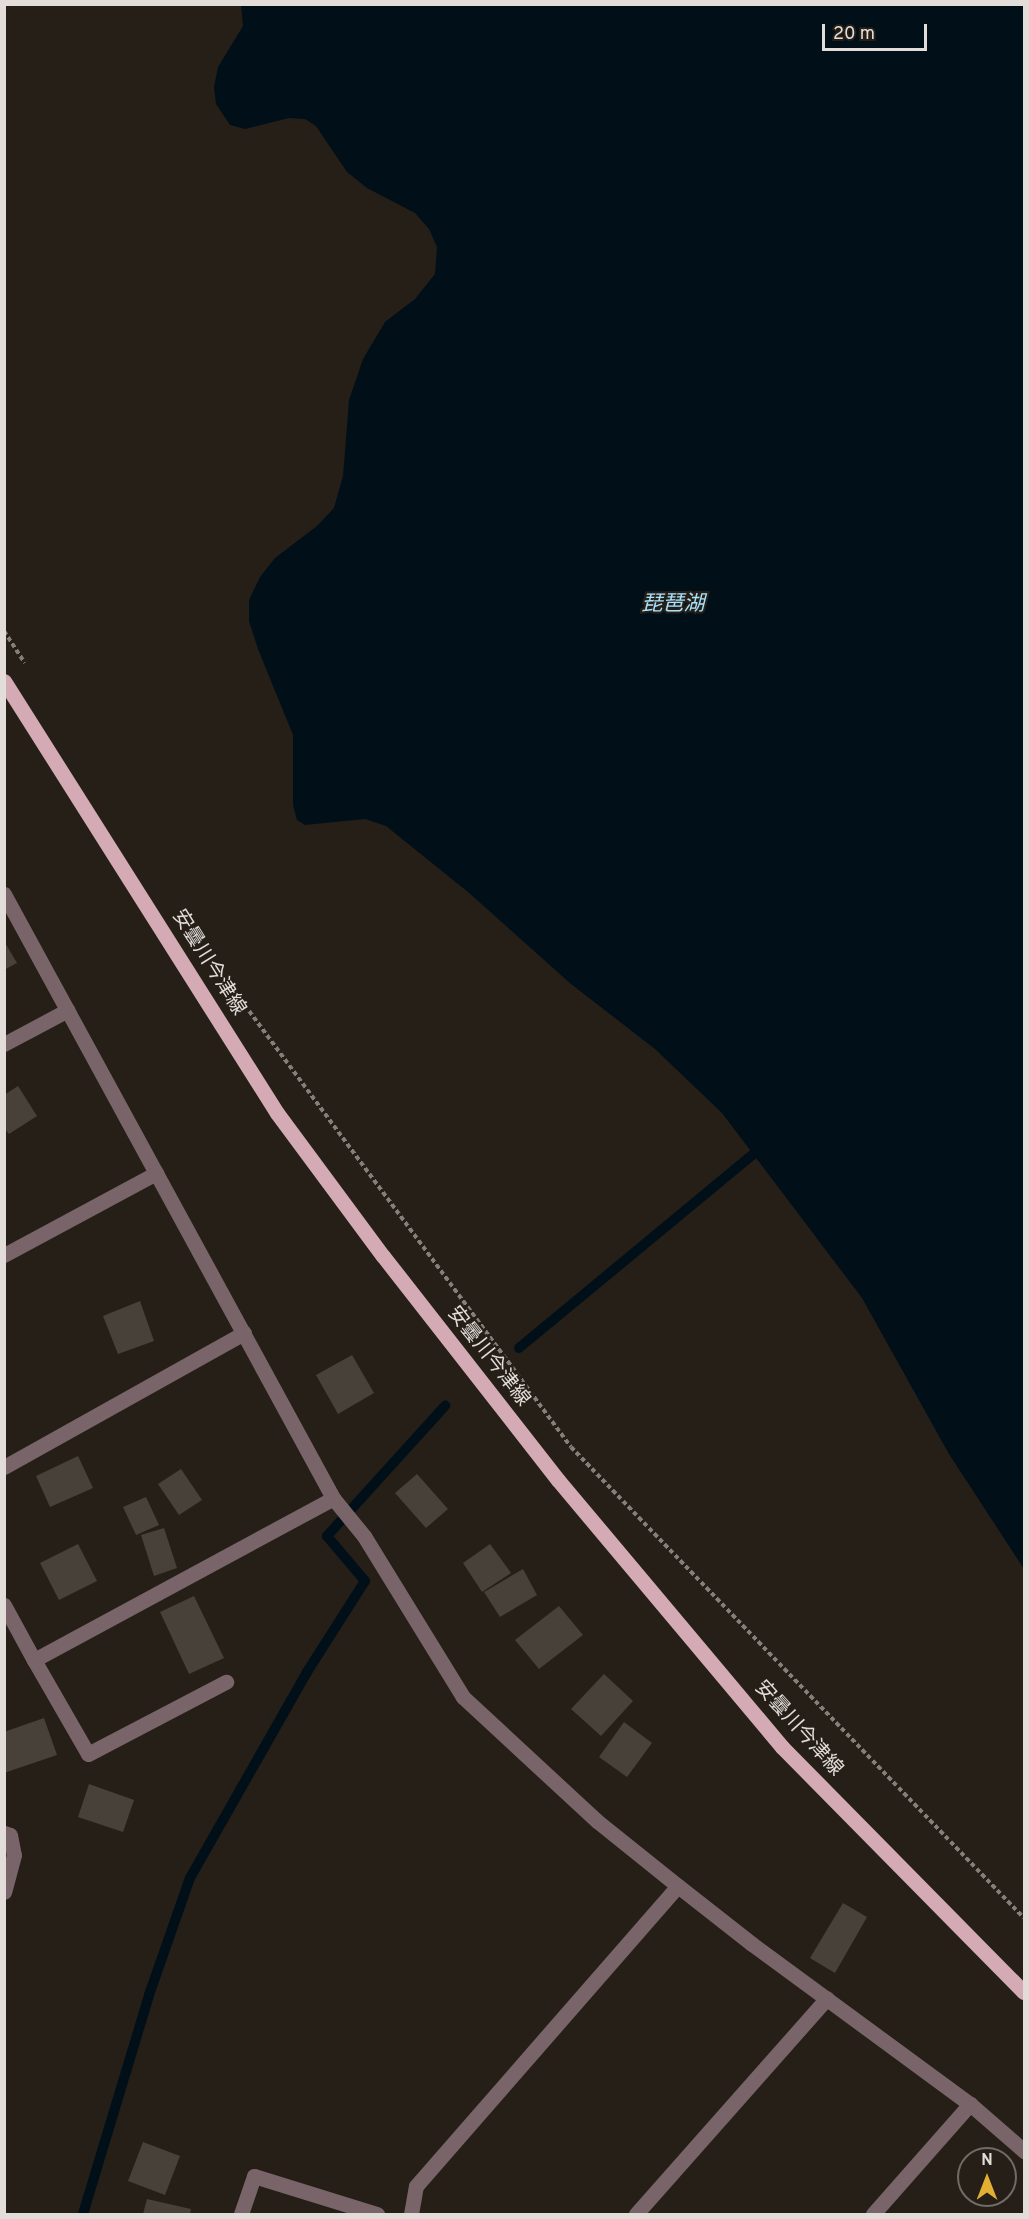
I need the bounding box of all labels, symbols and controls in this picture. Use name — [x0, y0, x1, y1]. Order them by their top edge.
scale bar — [825, 12, 930, 50]
text: 20 m — [833, 23, 875, 46]
water label: 琵琶湖 — [642, 592, 704, 618]
street label: 安曇川今津線 — [166, 906, 250, 1020]
street label: 安曇川今津線 — [442, 1302, 534, 1412]
street label: 安曇川今津線 — [749, 1676, 847, 1782]
north arrow — [957, 2147, 1017, 2207]
text: N — [981, 2151, 993, 2171]

